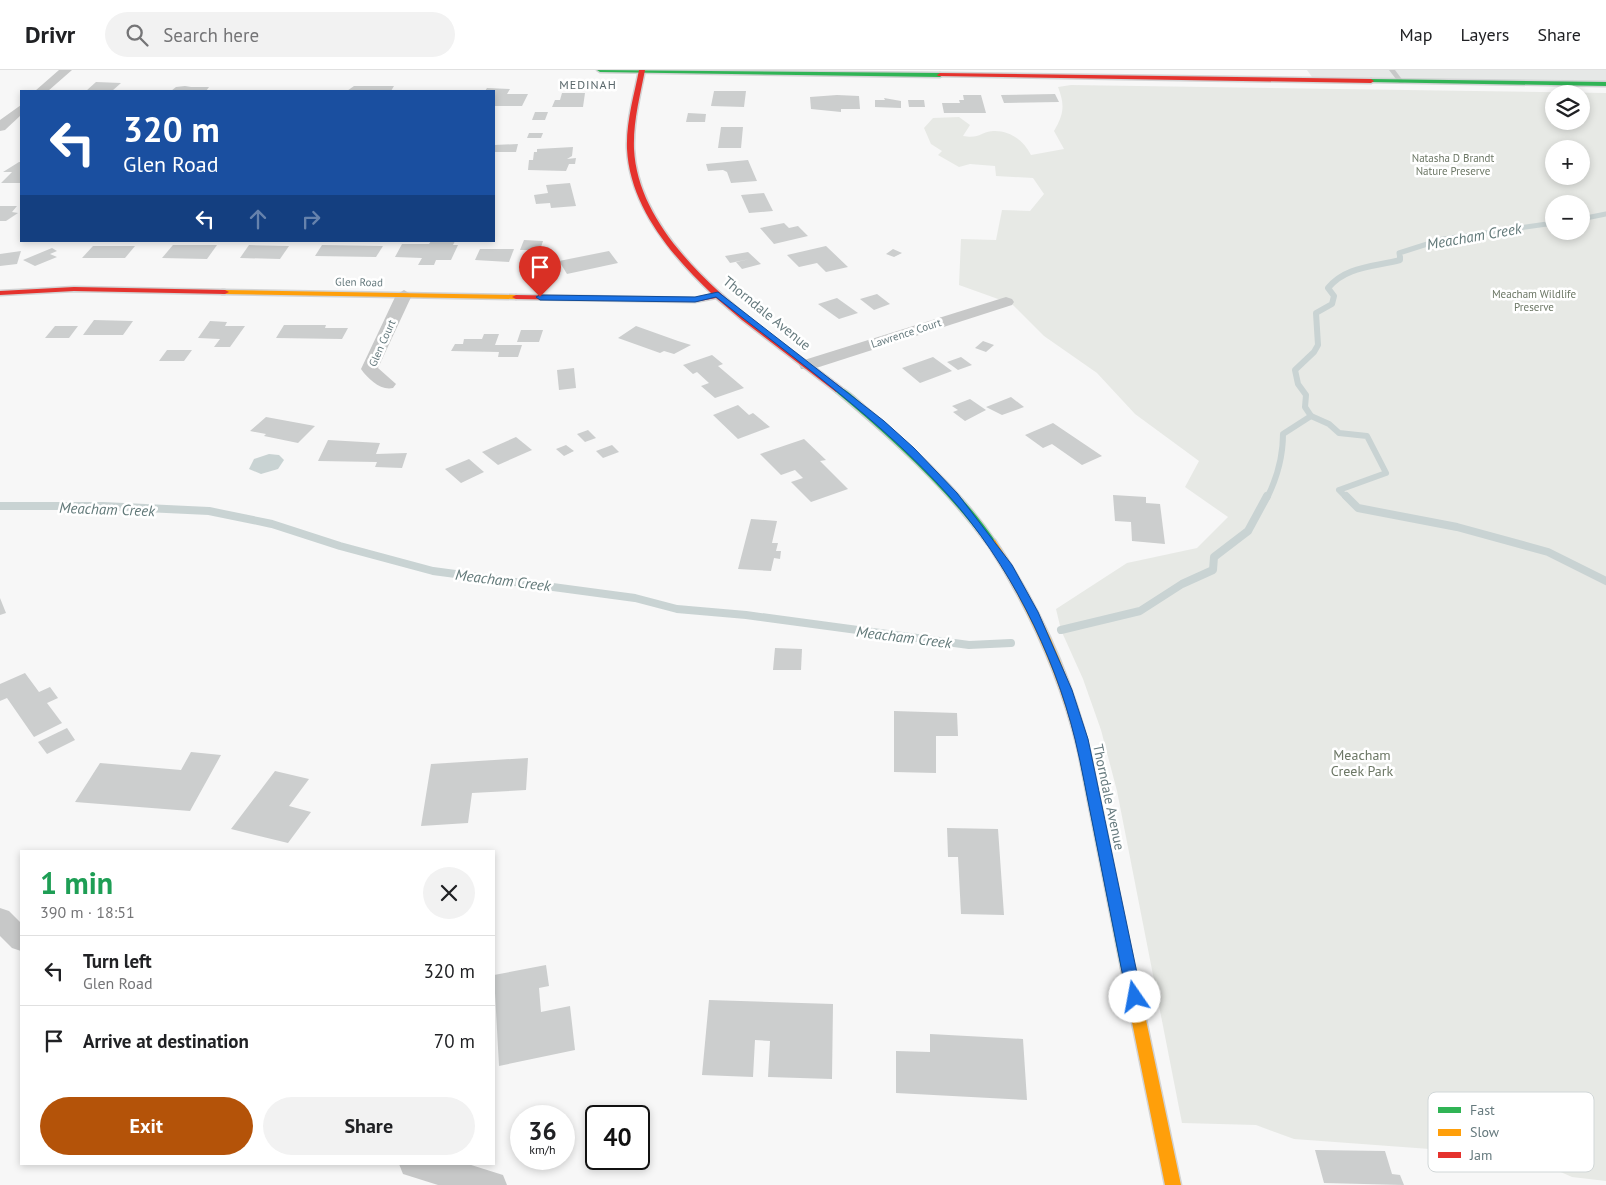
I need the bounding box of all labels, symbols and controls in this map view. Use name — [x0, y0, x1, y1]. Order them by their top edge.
search box — [105, 12, 455, 57]
text: Drivr — [25, 19, 75, 50]
icon: search — [123, 21, 151, 49]
text: Search here — [163, 23, 259, 47]
text: Map — [1400, 23, 1432, 46]
text: Layers — [1460, 23, 1509, 46]
text: Share — [1537, 23, 1581, 46]
district label: MEDINAH — [559, 77, 617, 92]
map controls — [1545, 85, 1590, 240]
button: layers — [1545, 85, 1590, 130]
text: 320 m — [123, 106, 220, 152]
icon: left — [40, 110, 105, 175]
button: + — [1545, 140, 1590, 185]
text: Glen Road — [123, 150, 219, 178]
park label: Natasha D Brandt Nature Preserve — [1412, 151, 1495, 178]
button: − — [1545, 195, 1590, 240]
icon: left — [191, 205, 219, 233]
icon: ahead — [244, 205, 272, 233]
icon: right — [297, 205, 325, 233]
water label: Meacham Creek — [1425, 218, 1524, 254]
pin — [519, 246, 561, 297]
icon: arrive — [526, 253, 554, 281]
street label: Thorndale Avenue — [719, 272, 815, 354]
street label: Glen Road — [335, 275, 383, 289]
park label: Meacham Wildlife Preserve — [1492, 287, 1576, 314]
street label: Lawrence Court — [869, 315, 943, 351]
street label: Glen Court — [365, 317, 399, 369]
water label: Meacham Creek — [59, 498, 156, 520]
water label: Meacham Creek — [454, 565, 553, 595]
water label: Meacham Creek — [855, 622, 954, 652]
street label: Thorndale Avenue — [1089, 742, 1129, 852]
park label: Meacham Creek Park — [1331, 746, 1393, 780]
text: 1 min — [40, 863, 113, 902]
button: close — [423, 867, 475, 919]
text: 390 m · 18:51 — [40, 902, 135, 922]
text: Turn left — [83, 949, 152, 973]
icon: left — [40, 957, 68, 985]
text: 320 m — [423, 959, 475, 983]
position arrow — [1108, 970, 1160, 1022]
text: Glen Road — [83, 973, 153, 993]
icon: arrive — [40, 1027, 68, 1055]
text: Arrive at destination — [83, 1029, 249, 1053]
text: 70 m — [434, 1029, 475, 1053]
legend — [1428, 1092, 1594, 1172]
button: Exit — [40, 1097, 253, 1155]
button: Share — [263, 1097, 475, 1155]
text: Fast — [1470, 1101, 1495, 1119]
speed limit sign: 40 — [585, 1105, 650, 1170]
text: 36 — [528, 1115, 557, 1147]
text: Slow — [1470, 1123, 1500, 1141]
text: km/h — [529, 1142, 556, 1157]
text: Jam — [1469, 1146, 1492, 1164]

